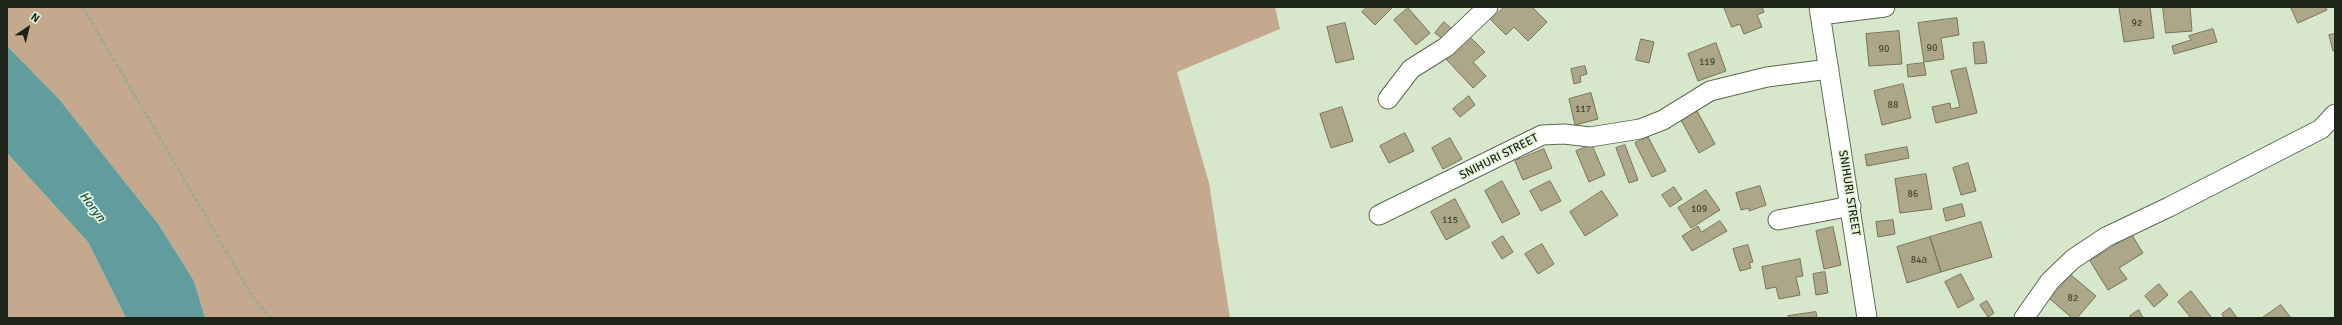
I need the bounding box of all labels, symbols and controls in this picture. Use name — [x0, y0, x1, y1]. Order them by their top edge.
north arrow — [8, 8, 48, 48]
text: N — [28, 10, 42, 25]
house number: 92 — [2132, 17, 2142, 29]
house number: 90 — [1927, 42, 1937, 54]
house number: 90 — [1879, 43, 1889, 55]
house number: 119 — [1699, 56, 1715, 68]
house number: 88 — [1888, 99, 1898, 111]
house number: 117 — [1575, 103, 1591, 115]
street label: SNIHURI STREET — [1457, 131, 1541, 183]
street label: SNIHURI STREET — [1835, 149, 1863, 237]
house number: 86 — [1908, 188, 1918, 200]
water label: Horyn — [75, 189, 109, 225]
house number: 109 — [1691, 203, 1707, 215]
house number: 115 — [1442, 214, 1458, 226]
house number: 84а — [1911, 254, 1927, 266]
house number: 82 — [2068, 292, 2078, 304]

